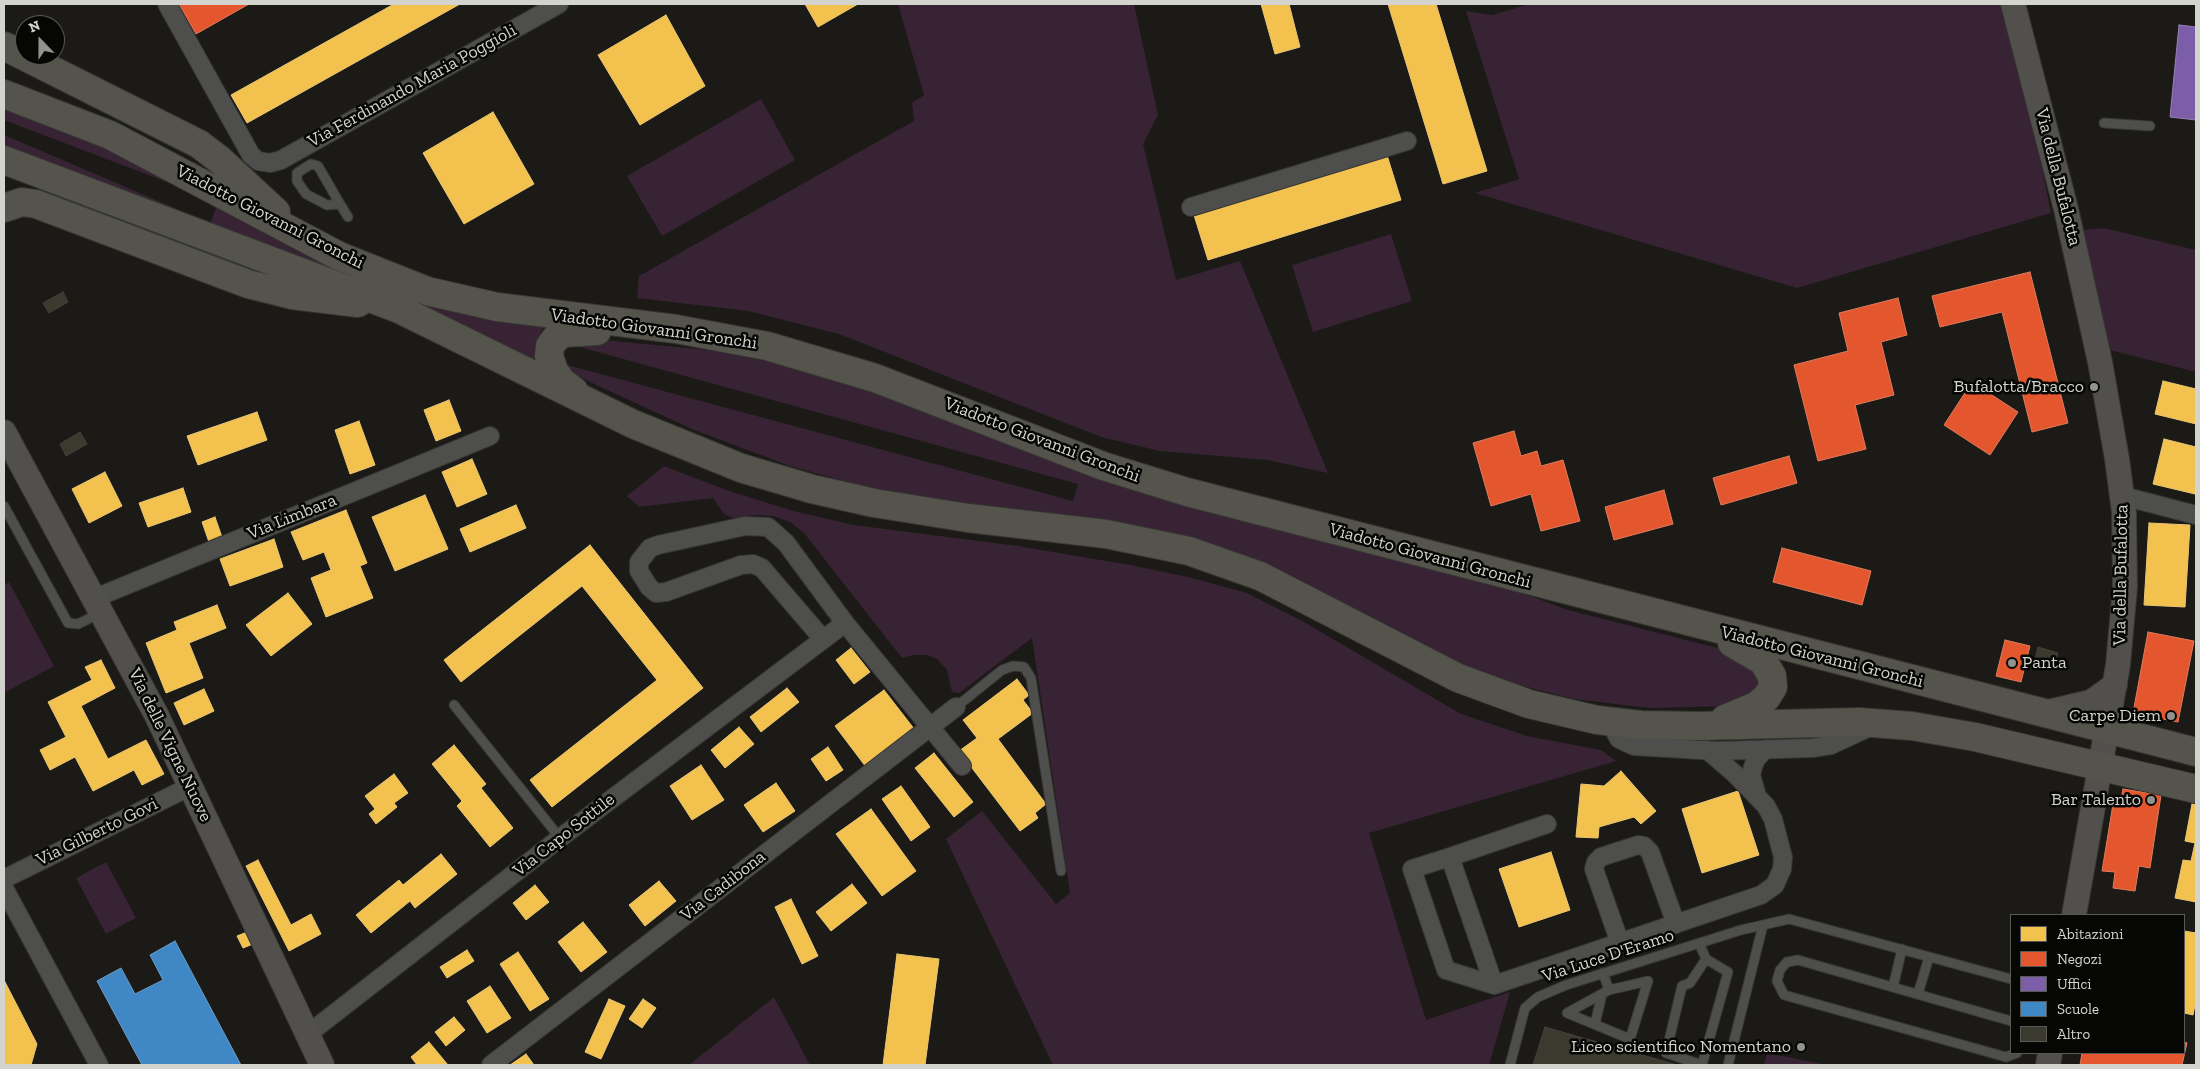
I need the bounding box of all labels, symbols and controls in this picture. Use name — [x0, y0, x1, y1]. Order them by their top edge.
north arrow — [15, 15, 65, 65]
text: N — [26, 17, 43, 36]
street label: Via Ferdinando Maria Poggioli — [304, 20, 520, 152]
street label: Via della Bufalotta — [2030, 106, 2086, 248]
street label: Viadotto Giovanni Gronchi — [173, 160, 367, 274]
street label: Viadotto Giovanni Gronchi — [550, 304, 758, 354]
place label: Bufalotta/Bracco — [1953, 376, 2084, 398]
marker: Bufalotta/Bracco — [2088, 381, 2100, 393]
street label: Viadotto Giovanni Gronchi — [941, 393, 1143, 487]
street label: Via Limbara — [244, 489, 340, 545]
street label: Via della Bufalotta — [2109, 504, 2133, 646]
street label: Viadotto Giovanni Gronchi — [1327, 519, 1533, 593]
street label: Viadotto Giovanni Gronchi — [1719, 621, 1925, 693]
place label: Panta — [2022, 652, 2067, 674]
marker: Panta — [2006, 657, 2018, 669]
street label: Via delle Vigne Nuove — [123, 665, 217, 825]
place label: Carpe Diem — [2069, 705, 2161, 727]
marker: Carpe Diem — [2165, 710, 2177, 722]
street label: Via Capo Sottile — [509, 789, 619, 881]
place label: Bar Talento — [2051, 789, 2141, 811]
street label: Via Gilberto Govi — [33, 793, 161, 871]
marker: Bar Talento — [2145, 794, 2157, 806]
street label: Via Cadibona — [676, 846, 770, 926]
legend — [2010, 914, 2185, 1054]
street label: Via Luce D'Eramo — [1539, 924, 1677, 988]
text: Abitazioni — [2057, 925, 2123, 943]
text: Negozi — [2057, 950, 2102, 968]
text: Uffici — [2057, 975, 2092, 993]
text: Scuole — [2057, 1000, 2099, 1018]
text: Altro — [2057, 1025, 2090, 1043]
place label: Liceo scientifico Nomentano — [1571, 1036, 1791, 1058]
marker: Liceo scientifico Nomentano — [1795, 1041, 1807, 1053]

